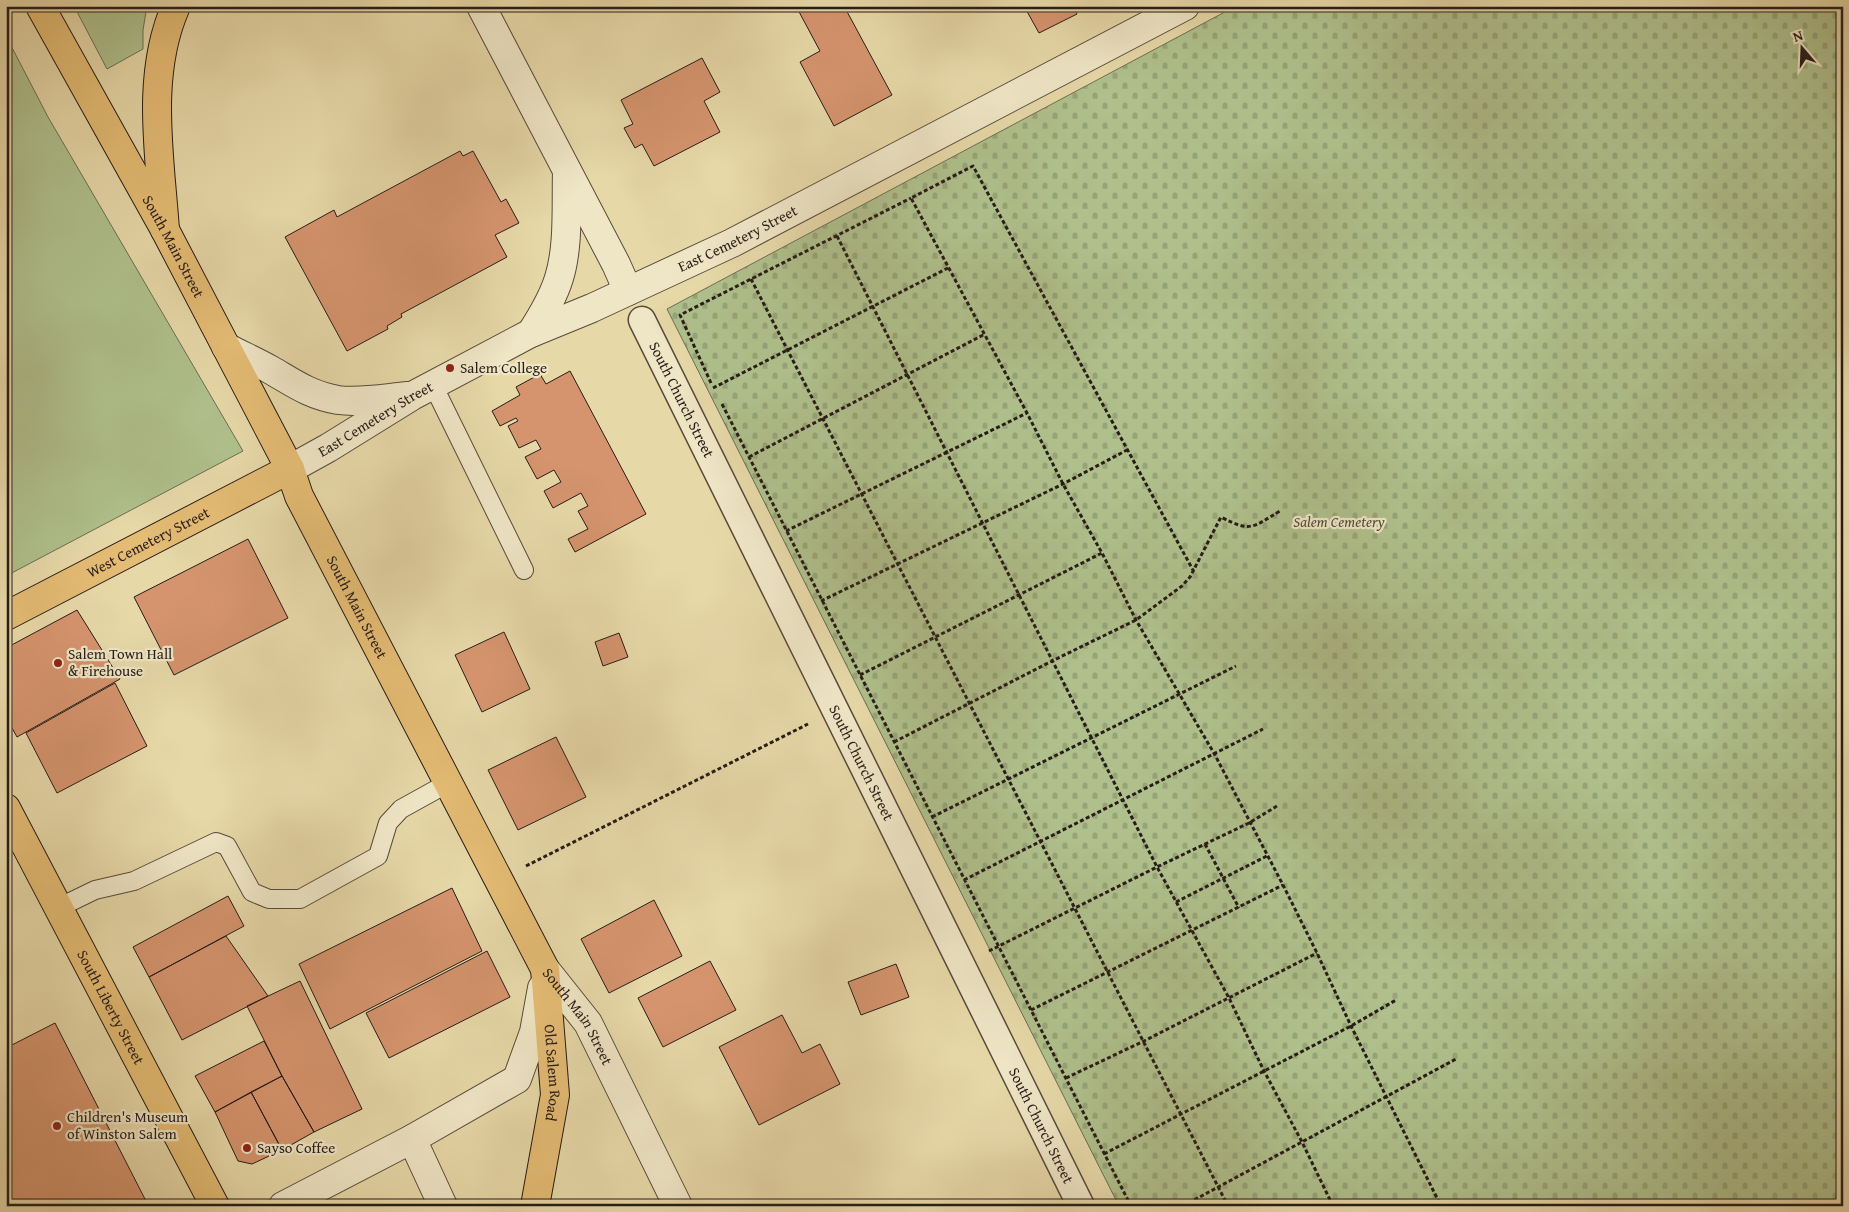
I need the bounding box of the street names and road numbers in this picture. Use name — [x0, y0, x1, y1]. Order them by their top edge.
street label: South Main Street — [138, 191, 210, 302]
street label: East Cemetery Street — [674, 199, 801, 277]
street label: South Church Street — [644, 338, 720, 462]
street label: East Cemetery Street — [314, 375, 437, 462]
street label: West Cemetery Street — [83, 501, 214, 583]
street label: South Main Street — [322, 552, 393, 663]
street label: South Church Street — [824, 701, 900, 825]
street label: South Liberty Street — [72, 946, 150, 1069]
street label: South Main Street — [538, 963, 618, 1069]
street label: Old Salem Road — [539, 1023, 566, 1123]
street label: South Church Street — [1004, 1064, 1079, 1188]

